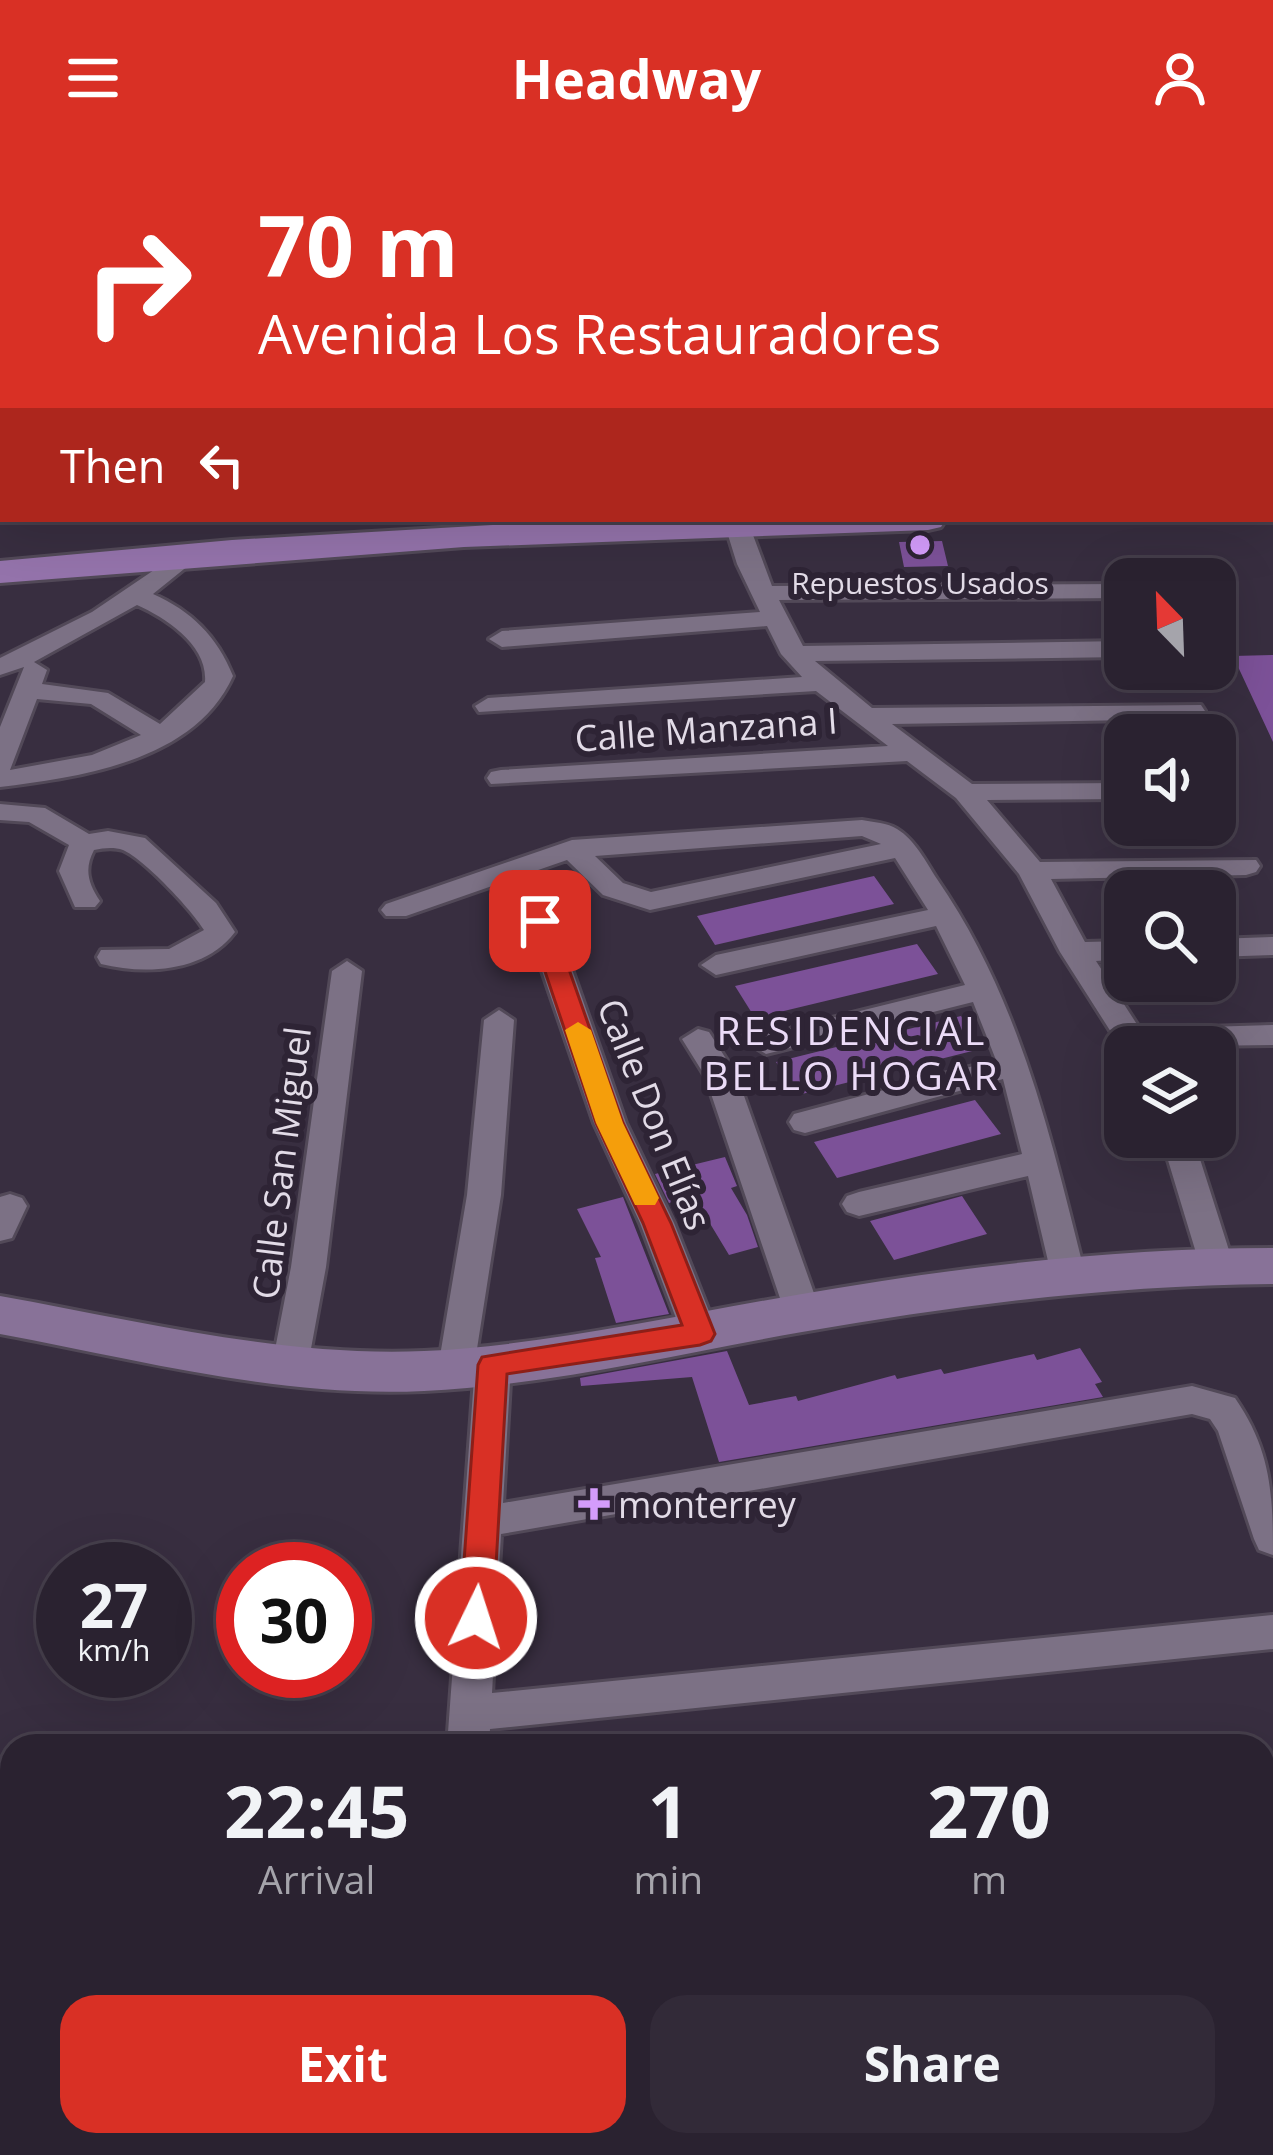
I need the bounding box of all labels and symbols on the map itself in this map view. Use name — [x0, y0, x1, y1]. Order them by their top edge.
marker: Repuestos Usados — [907, 532, 933, 558]
north arrow — [1104, 558, 1236, 690]
place label: Repuestos Usados — [791, 562, 1049, 603]
street label: Calle Manzana I — [573, 695, 839, 763]
pin — [489, 870, 591, 972]
street label: Calle Don Elías — [586, 991, 724, 1237]
district label: RESIDENCIAL BELLO HOGAR — [703, 1003, 1001, 1101]
street label: Calle San Miguel — [240, 1024, 322, 1302]
place label: monterrey — [618, 1480, 797, 1529]
marker: monterrey — [581, 1491, 607, 1517]
speed limit sign: 30 — [216, 1542, 372, 1698]
position arrow — [413, 1555, 539, 1681]

